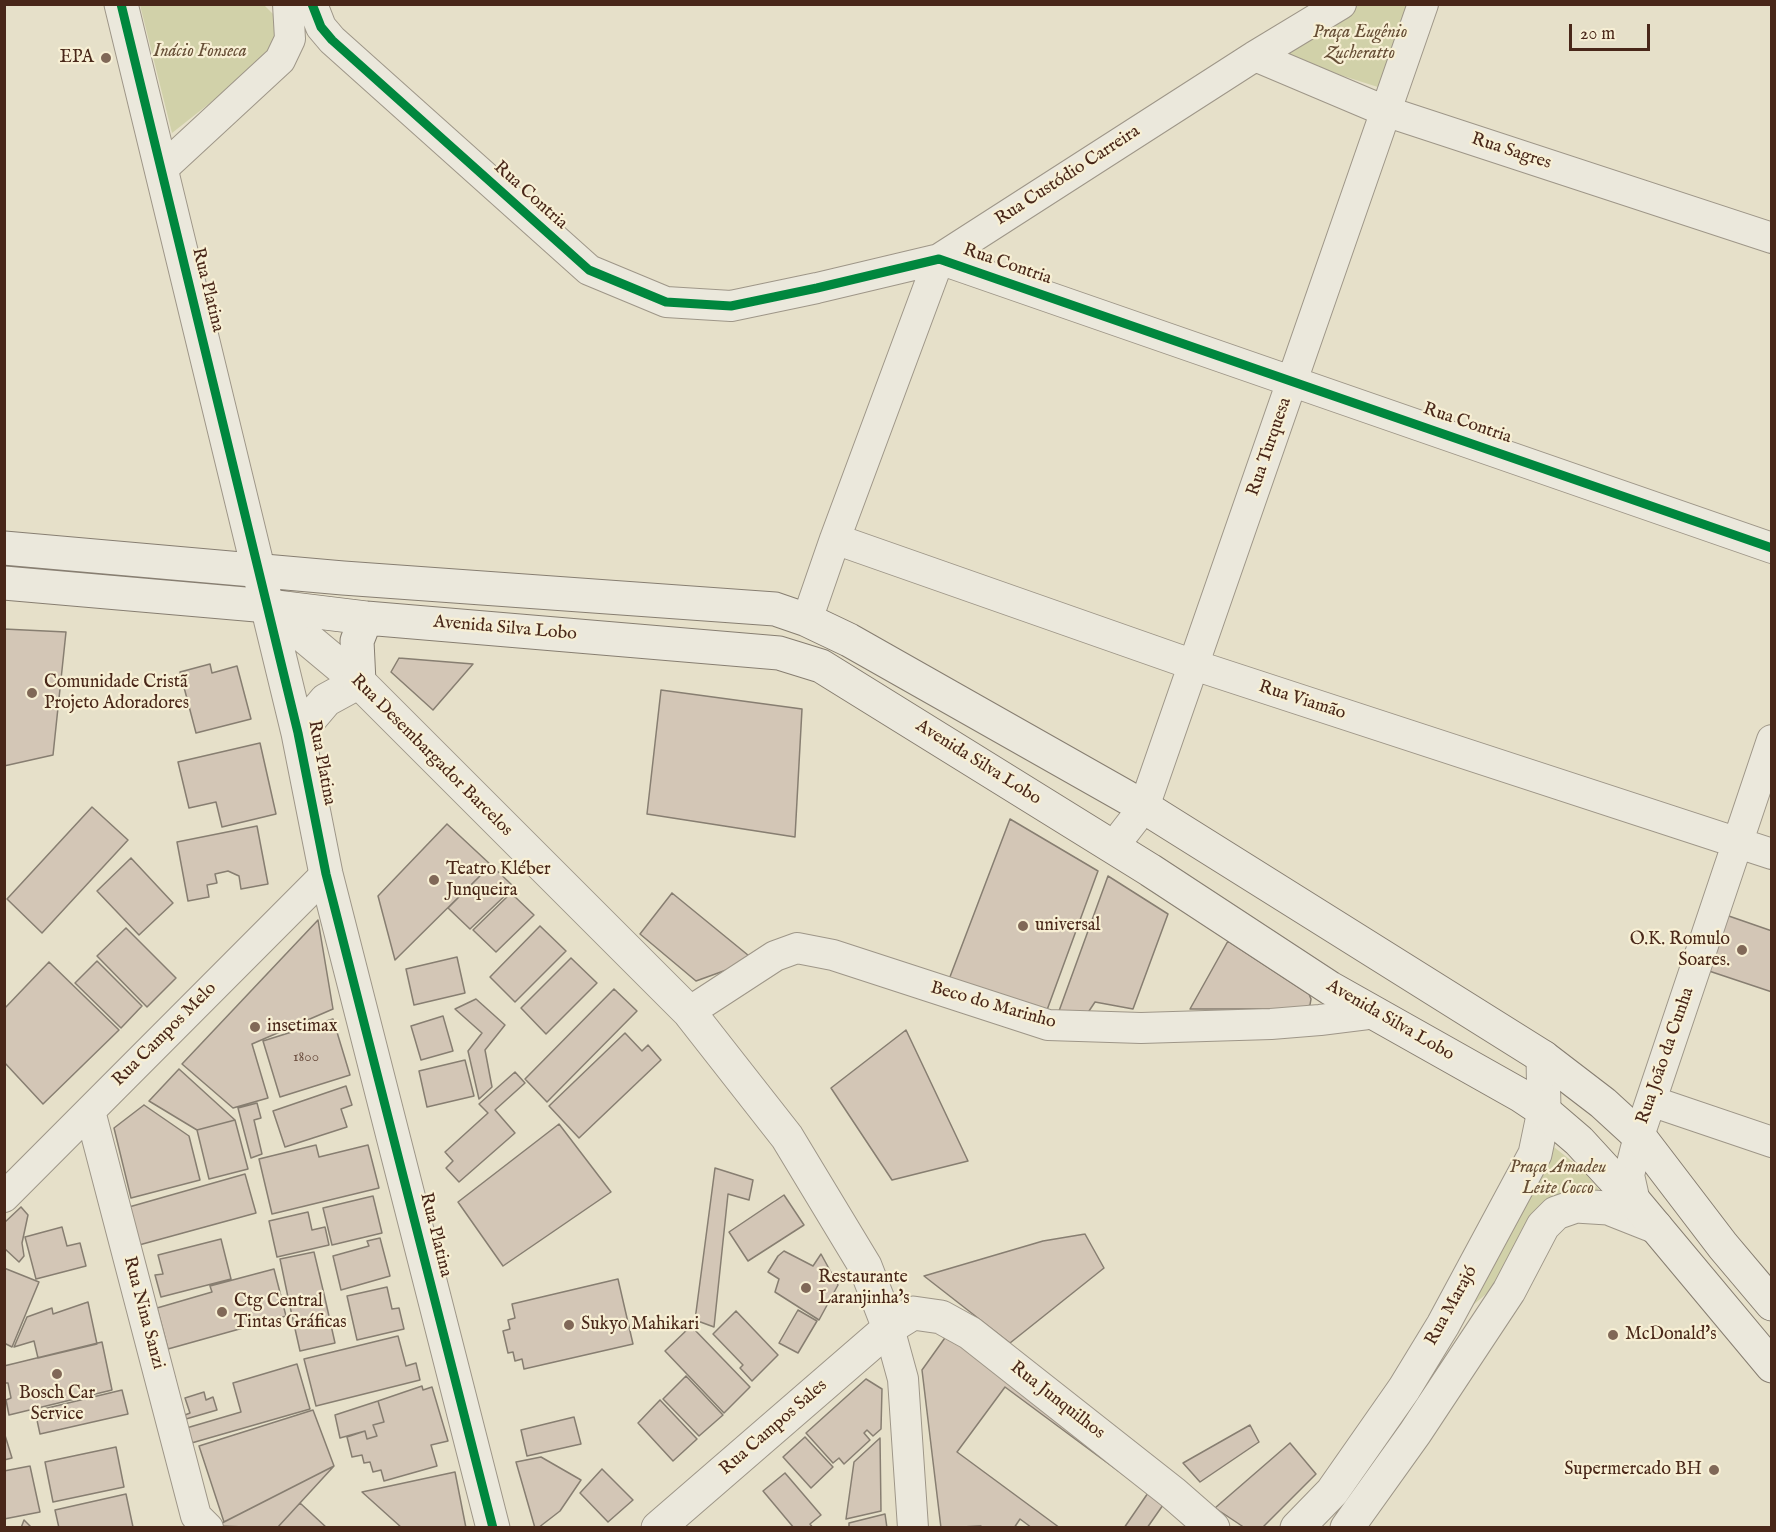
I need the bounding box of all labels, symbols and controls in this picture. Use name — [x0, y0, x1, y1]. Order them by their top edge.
scale bar — [1572, 12, 1653, 50]
park label: Praça Eugênio Zucheratto — [1313, 22, 1407, 64]
text: 20 m — [1580, 23, 1615, 46]
park label: Inácio Fonseca — [153, 41, 247, 63]
place label: EPA — [59, 47, 94, 69]
marker: EPA — [99, 51, 113, 65]
street label: Rua Custódio Carreira — [992, 121, 1144, 231]
street label: Rua Sagres — [1468, 129, 1554, 175]
street label: Rua Contria — [489, 157, 571, 235]
street label: Rua Contria — [960, 240, 1054, 290]
street label: Rua Platina — [186, 246, 228, 334]
street label: Rua Turquesa — [1243, 395, 1297, 499]
street label: Rua Contria — [1420, 399, 1514, 449]
street label: Avenida Silva Lobo — [432, 612, 578, 646]
street label: Rua Desembargador Barcelos — [345, 670, 517, 842]
place label: Comunidade Cristã Projeto Adoradores — [44, 672, 189, 714]
street label: Rua Viamão — [1256, 677, 1348, 725]
marker: Comunidade Cristã Projeto Adoradores — [25, 686, 39, 700]
street label: Avenida Silva Lobo — [911, 716, 1045, 810]
street label: Rua Platina — [302, 719, 340, 807]
place label: Teatro Kléber Junqueira — [446, 859, 551, 902]
marker: Teatro Kléber Junqueira — [427, 873, 441, 887]
place label: universal — [1035, 915, 1100, 937]
marker: universal — [1016, 919, 1030, 933]
place label: O.K. Romulo Soares. — [1630, 929, 1730, 972]
marker: O.K. Romulo Soares. — [1735, 943, 1749, 957]
street label: Avenida Silva Lobo — [1322, 976, 1458, 1066]
street label: Rua Campos Melo — [108, 978, 222, 1092]
street label: Beco do Marinho — [928, 978, 1058, 1034]
street label: Rua João da Cunha — [1632, 985, 1700, 1127]
place label: insetimax — [267, 1016, 337, 1038]
marker: insetimax — [248, 1020, 262, 1034]
house number: 1800 — [293, 1049, 319, 1067]
park label: Praça Amadeu Leite Cocco — [1510, 1157, 1606, 1200]
street label: Rua Platina — [414, 1191, 456, 1279]
street label: Rua Nina Sanzi — [118, 1254, 168, 1372]
street label: Rua Marajó — [1421, 1262, 1483, 1350]
place label: Restaurante Laranjinha's — [818, 1267, 910, 1310]
marker: Restaurante Laranjinha's — [799, 1281, 813, 1295]
place label: Ctg Central Tintas Gráficas — [234, 1291, 347, 1334]
marker: Ctg Central Tintas Gráficas — [215, 1305, 229, 1319]
place label: Sukyo Mahikari — [581, 1314, 699, 1336]
marker: Sukyo Mahikari — [562, 1318, 576, 1332]
place label: McDonald's — [1625, 1324, 1717, 1346]
marker: McDonald's — [1606, 1328, 1620, 1342]
street label: Rua Junquilhos — [1005, 1357, 1109, 1445]
marker: Bosch Car Service — [50, 1367, 64, 1381]
street label: Rua Campos Sales — [716, 1375, 832, 1481]
place label: Bosch Car Service — [19, 1383, 95, 1426]
place label: Supermercado BH — [1564, 1459, 1702, 1481]
marker: Supermercado BH — [1707, 1463, 1721, 1477]

